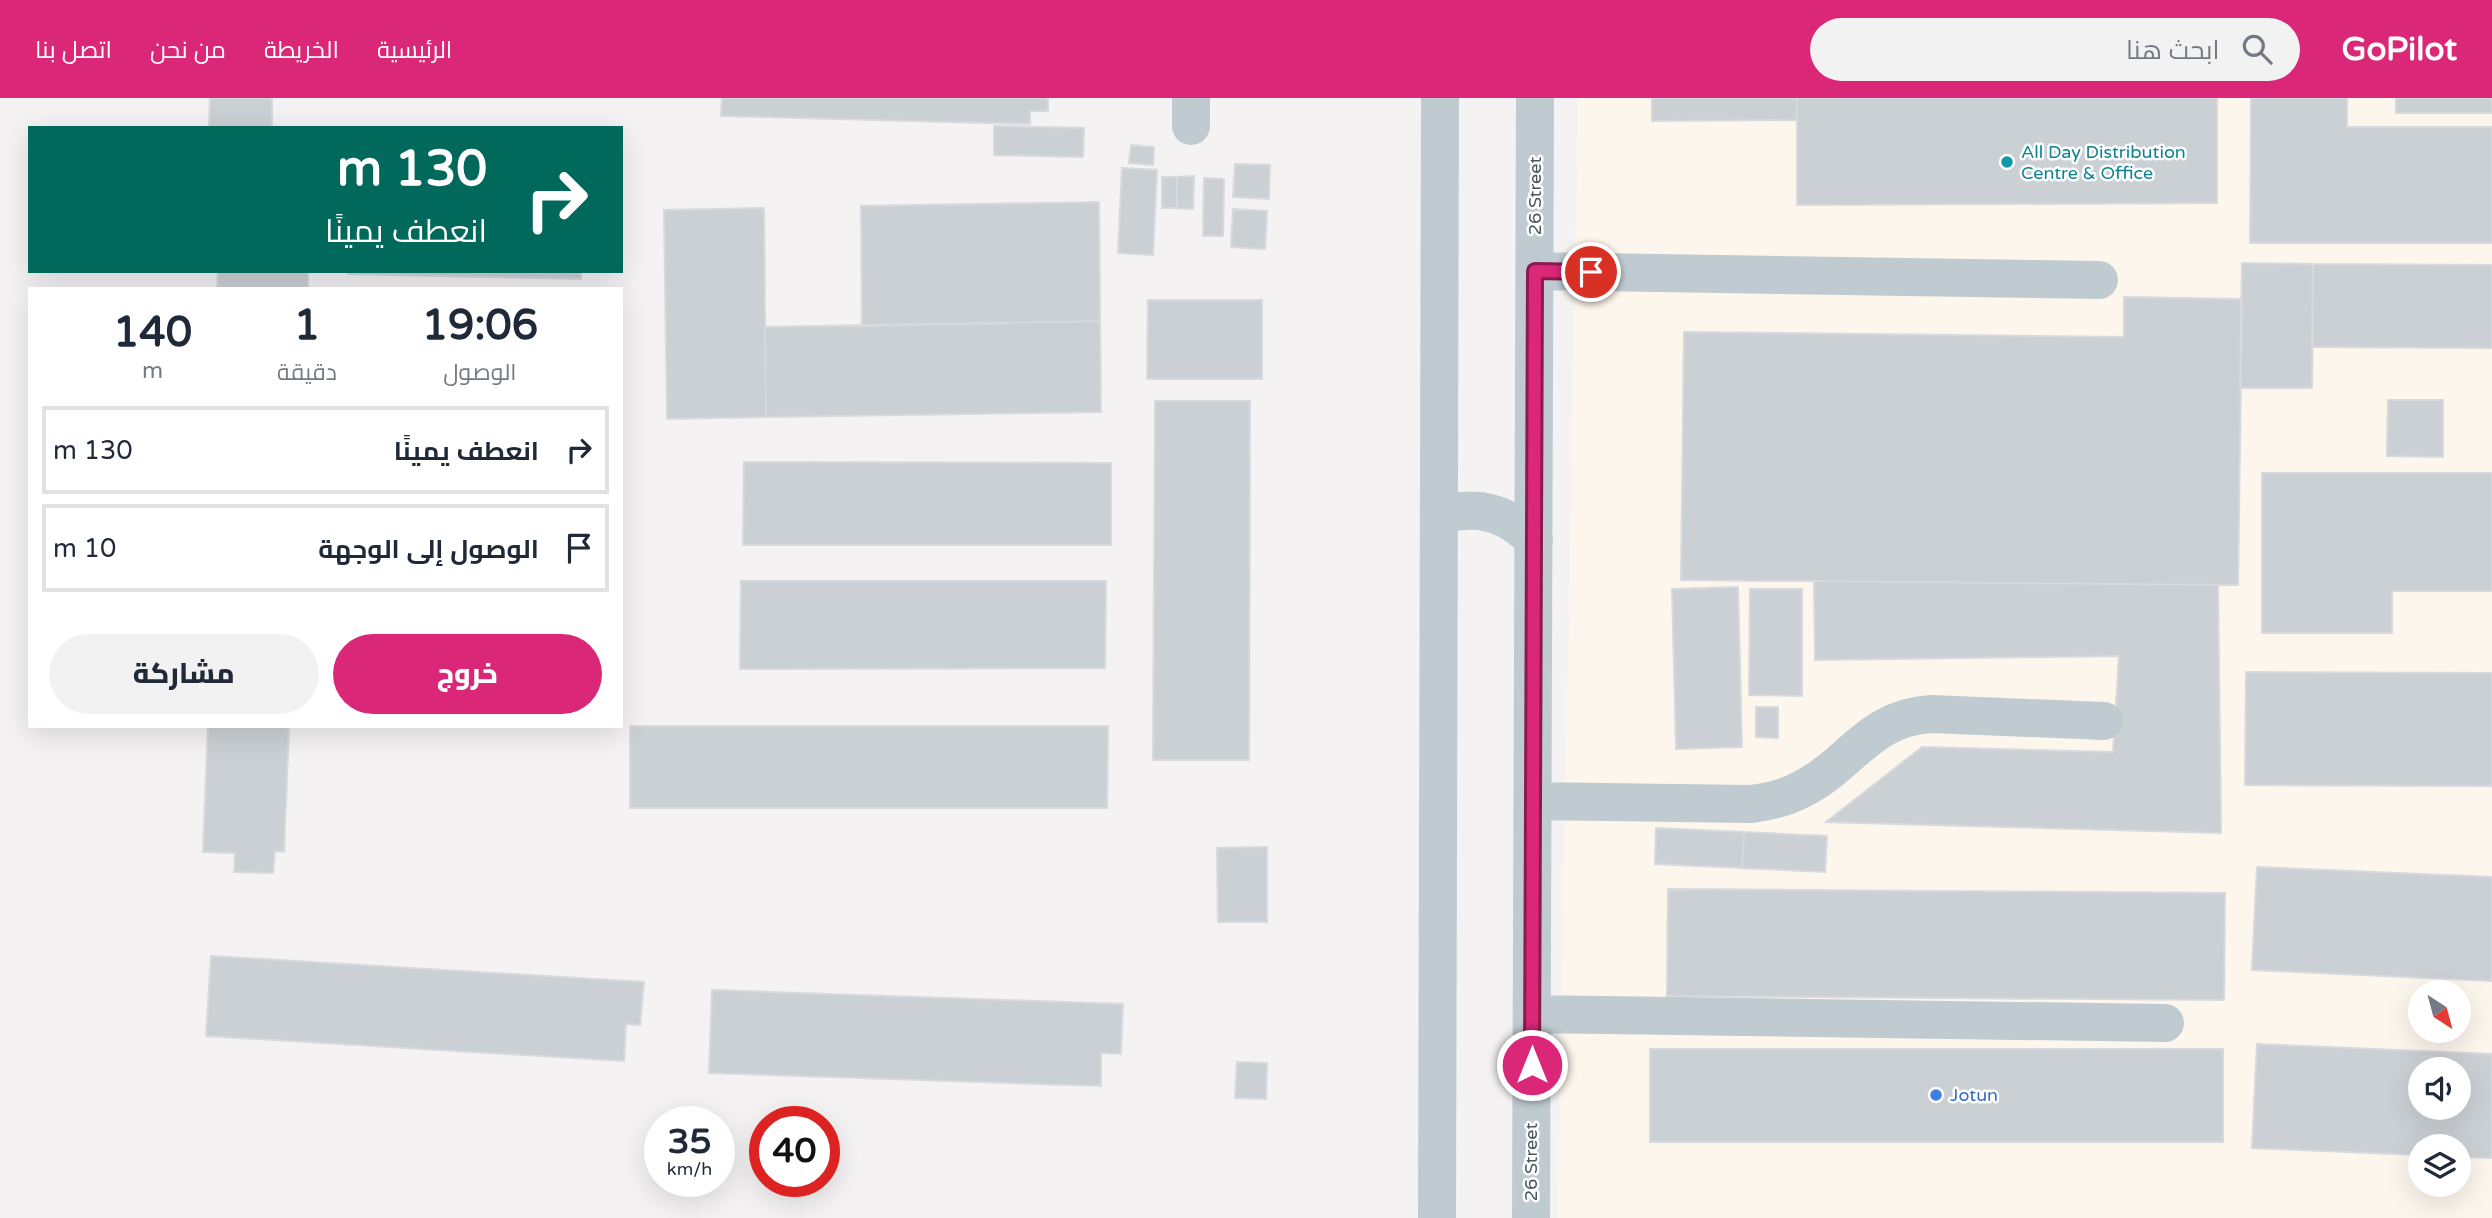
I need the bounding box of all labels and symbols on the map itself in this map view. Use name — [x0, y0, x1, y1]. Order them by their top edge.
place label: All Day Distribution Centre & Office — [2021, 141, 2186, 184]
marker: All Day Distribution Centre & Office — [1999, 154, 2015, 170]
street label: 26 Street — [1524, 157, 1546, 235]
pin — [1561, 242, 1621, 302]
north arrow — [2408, 980, 2471, 1043]
position arrow — [1495, 1028, 1569, 1102]
place label: Jotun — [1950, 1084, 1998, 1106]
marker: Jotun — [1928, 1087, 1944, 1103]
speed limit sign: 40 — [749, 1106, 840, 1197]
street label: 26 Street — [1520, 1123, 1542, 1201]

